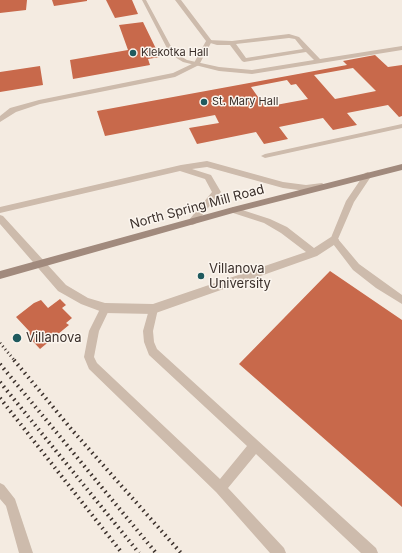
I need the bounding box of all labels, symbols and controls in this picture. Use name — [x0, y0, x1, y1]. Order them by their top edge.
place label: Klekotka Hall — [141, 46, 208, 60]
marker: Klekotka Hall — [128, 48, 138, 58]
place label: St. Mary Hall — [212, 95, 278, 109]
marker: St. Mary Hall — [199, 97, 209, 107]
street label: North Spring Mill Road — [128, 182, 266, 232]
place label: Villanova University — [209, 261, 271, 292]
marker: Villanova University — [196, 271, 206, 281]
place label: Villanova — [26, 330, 81, 346]
marker: Villanova — [11, 332, 23, 344]

